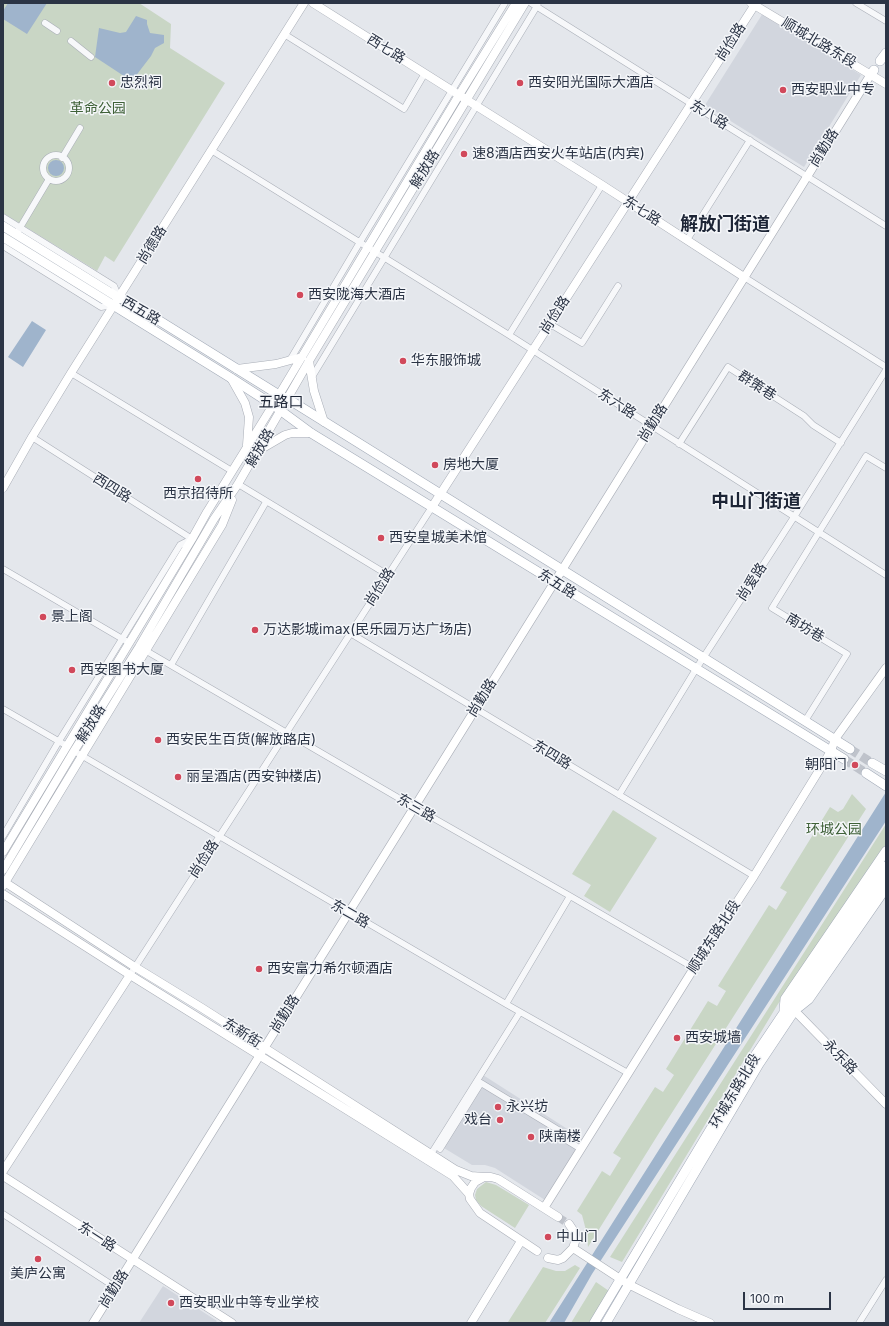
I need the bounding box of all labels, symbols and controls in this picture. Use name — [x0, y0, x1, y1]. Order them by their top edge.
street label: 顺城北路东段 — [779, 14, 859, 72]
street label: 尚俭路 — [713, 20, 749, 64]
street label: 西七路 — [364, 31, 408, 67]
place label: 忠烈祠 — [120, 75, 162, 91]
place label: 西安阳光国际大酒店 — [528, 75, 654, 91]
marker: 忠烈祠 — [107, 78, 117, 88]
marker: 西安阳光国际大酒店 — [515, 78, 525, 88]
place label: 西安职业中专 — [791, 82, 875, 98]
marker: 西安职业中专 — [778, 85, 788, 95]
street label: 东八路 — [687, 97, 731, 133]
park label: 革命公园 — [70, 101, 126, 117]
street label: 尚勤路 — [806, 126, 842, 170]
place label: 速8酒店西安火车站店(内宾) — [472, 146, 645, 162]
street label: 解放路 — [407, 147, 443, 191]
marker: 速8酒店西安火车站店(内宾) — [459, 149, 469, 159]
street label: 东七路 — [620, 193, 664, 229]
district label: 解放门街道 — [680, 214, 770, 236]
street label: 尚德路 — [134, 223, 170, 267]
place label: 西安陇海大酒店 — [308, 287, 406, 303]
marker: 西安陇海大酒店 — [295, 290, 305, 300]
street label: 西五路 — [119, 293, 163, 329]
street label: 尚俭路 — [537, 293, 573, 337]
place label: 华东服饰城 — [411, 353, 481, 369]
marker: 华东服饰城 — [398, 356, 408, 366]
street label: 群策巷 — [735, 368, 779, 404]
street label: 东六路 — [595, 386, 639, 422]
district label: 五路口 — [259, 393, 303, 411]
street label: 尚勤路 — [635, 401, 671, 445]
street label: 解放路 — [242, 426, 278, 470]
place label: 房地大厦 — [443, 457, 499, 473]
marker: 房地大厦 — [430, 460, 440, 470]
street label: 西四路 — [90, 470, 134, 506]
marker: 西京招待所 — [193, 474, 203, 484]
place label: 西京招待所 — [163, 486, 233, 502]
district label: 中山门街道 — [711, 491, 801, 513]
place label: 西安皇城美术馆 — [389, 530, 487, 546]
marker: 西安皇城美术馆 — [376, 533, 386, 543]
street label: 尚爱路 — [734, 560, 770, 604]
street label: 尚俭路 — [362, 565, 398, 609]
street label: 东五路 — [535, 566, 579, 602]
place label: 景上阁 — [51, 609, 93, 625]
street label: 南坊巷 — [783, 610, 827, 646]
marker: 景上阁 — [38, 612, 48, 622]
place label: 万达影城imax(民乐园万达广场店) — [263, 622, 472, 638]
marker: 万达影城imax(民乐园万达广场店) — [250, 625, 260, 635]
place label: 西安图书大厦 — [80, 662, 164, 678]
marker: 西安图书大厦 — [67, 665, 77, 675]
street label: 尚勤路 — [464, 676, 500, 720]
street label: 解放路 — [73, 702, 109, 746]
place label: 西安民生百货(解放路店) — [166, 732, 316, 748]
marker: 西安民生百货(解放路店) — [153, 735, 163, 745]
street label: 东四路 — [530, 737, 574, 773]
place label: 朝阳门 — [805, 757, 847, 773]
marker: 朝阳门 — [850, 760, 860, 770]
place label: 丽呈酒店(西安钟楼店) — [186, 769, 322, 785]
marker: 丽呈酒店(西安钟楼店) — [173, 772, 183, 782]
street label: 东三路 — [394, 790, 438, 826]
park label: 环城公园 — [806, 822, 862, 838]
street label: 尚俭路 — [186, 837, 222, 881]
street label: 东二路 — [328, 896, 372, 932]
street label: 顺城东路北段 — [684, 897, 744, 977]
place label: 西安富力希尔顿酒店 — [267, 961, 393, 977]
marker: 西安富力希尔顿酒店 — [254, 964, 264, 974]
street label: 尚勤路 — [267, 992, 303, 1036]
street label: 东新街 — [220, 1015, 264, 1051]
place label: 西安城墙 — [685, 1030, 741, 1046]
marker: 西安城墙 — [672, 1033, 682, 1043]
street label: 永乐路 — [819, 1036, 861, 1078]
street label: 环城东路北段 — [706, 1051, 764, 1131]
place label: 永兴坊 — [506, 1099, 548, 1115]
marker: 永兴坊 — [493, 1102, 503, 1112]
place label: 戏台 — [464, 1112, 492, 1128]
marker: 戏台 — [495, 1115, 505, 1125]
place label: 陕南楼 — [539, 1129, 581, 1145]
marker: 陕南楼 — [526, 1132, 536, 1142]
street label: 东一路 — [75, 1219, 119, 1255]
place label: 中山门 — [556, 1229, 598, 1245]
marker: 中山门 — [543, 1232, 553, 1242]
marker: 美庐公寓 — [33, 1254, 43, 1264]
place label: 美庐公寓 — [10, 1266, 66, 1282]
street label: 尚勤路 — [96, 1267, 132, 1311]
scale bar — [745, 1284, 833, 1310]
text: 100 m — [750, 1291, 784, 1306]
place label: 西安职业中等专业学校 — [179, 1295, 319, 1311]
marker: 西安职业中等专业学校 — [166, 1298, 176, 1308]

